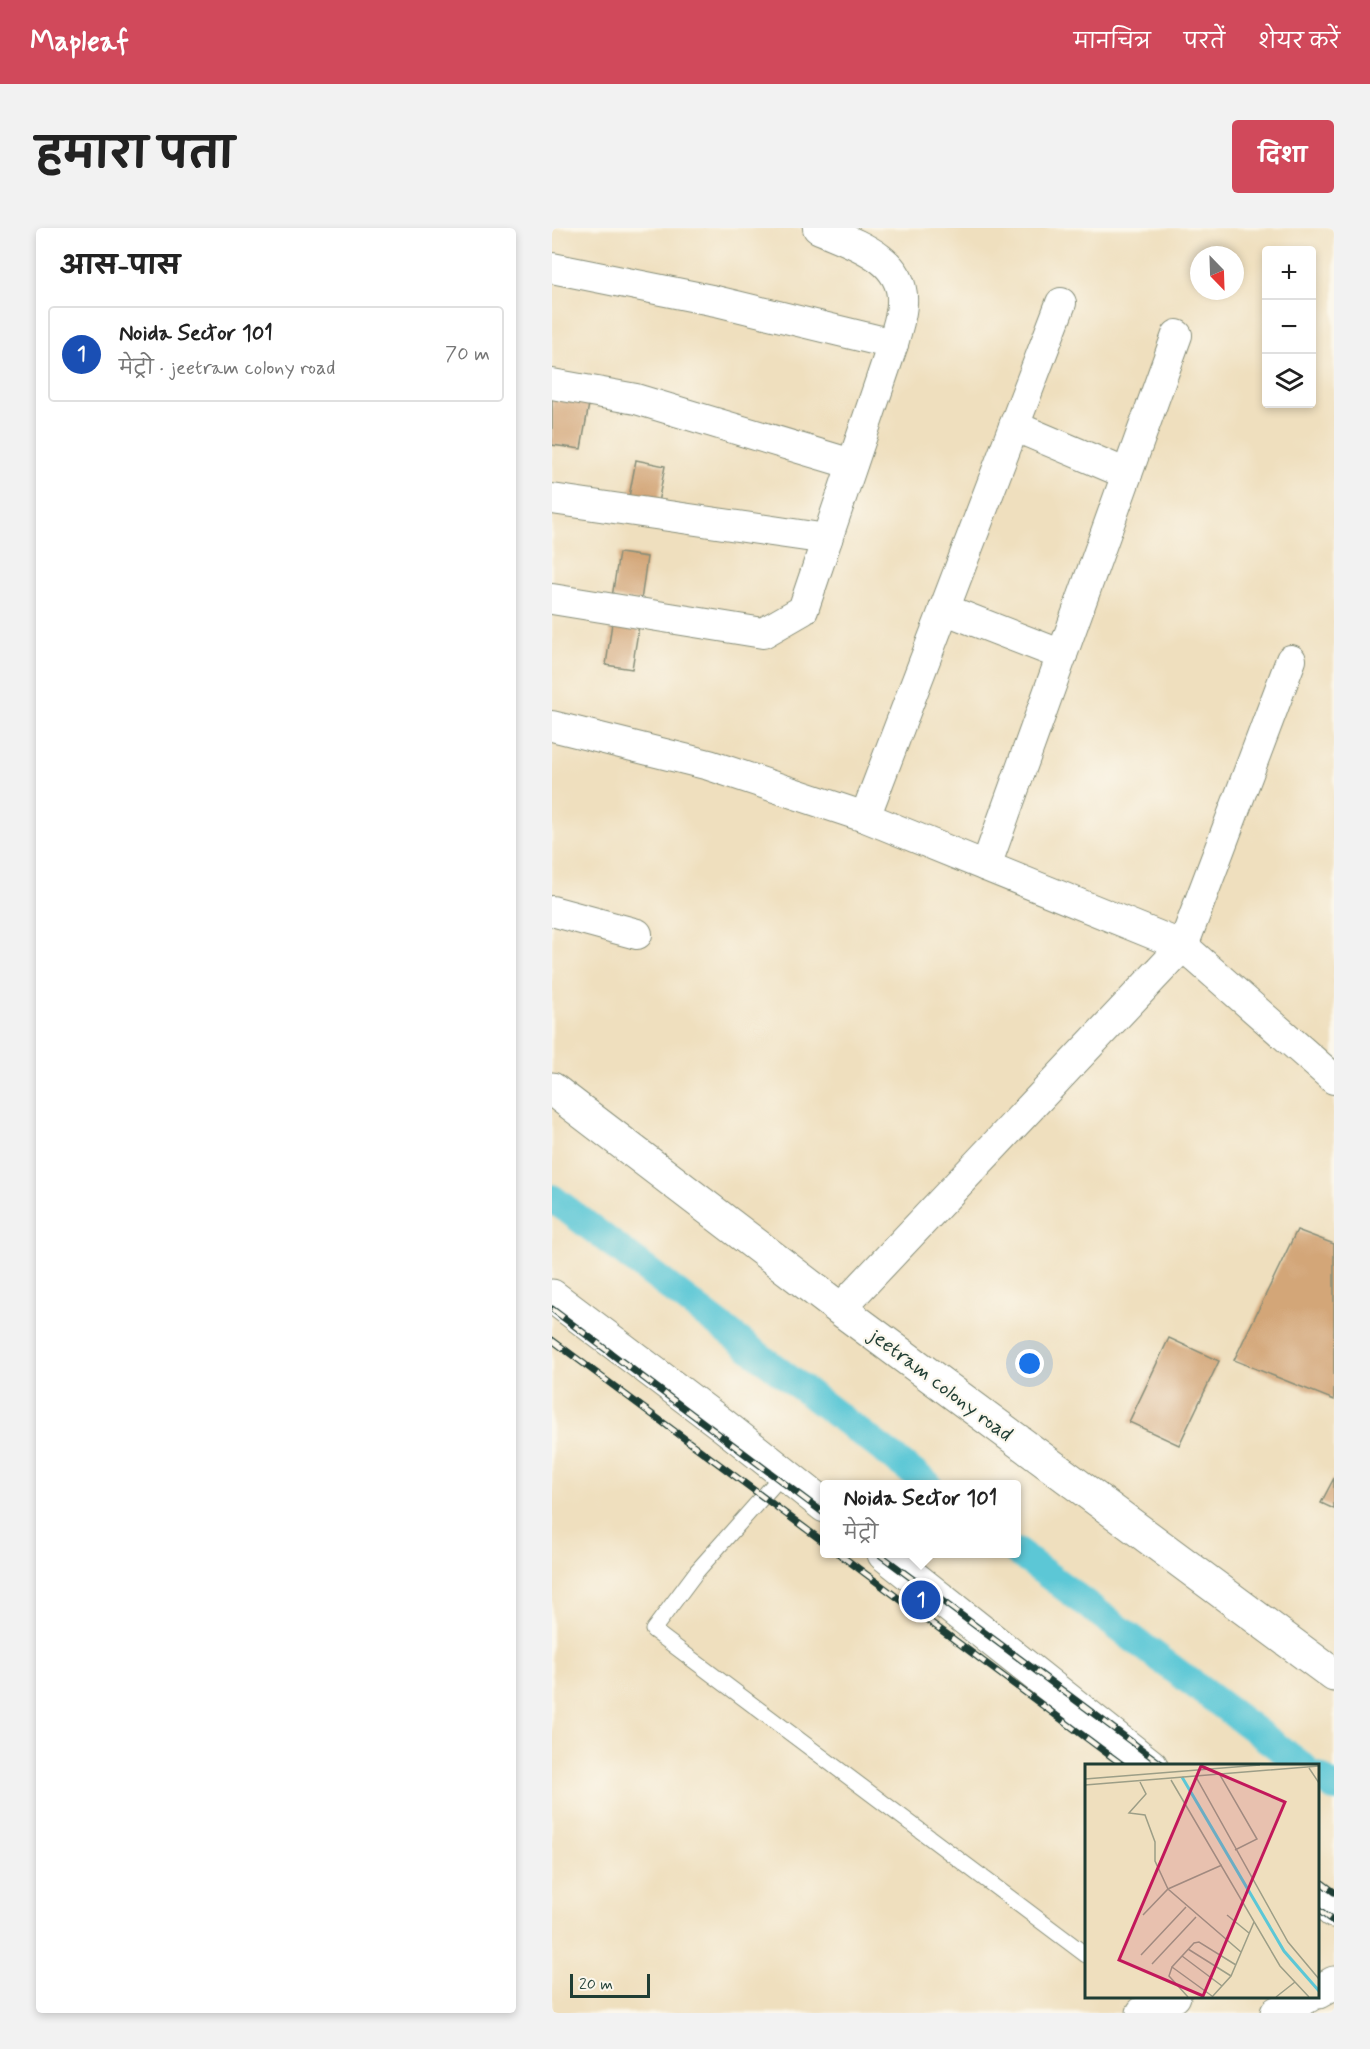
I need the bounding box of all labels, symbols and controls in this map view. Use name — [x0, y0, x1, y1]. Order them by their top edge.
text: Mapleaf — [30, 24, 129, 61]
text: मानचित्र — [1074, 28, 1151, 56]
text: परतें — [1184, 28, 1225, 56]
text: शेयर करें — [1258, 28, 1340, 56]
button: दिशा — [1232, 120, 1334, 193]
text: हमारा पता — [36, 128, 234, 183]
north arrow — [1190, 246, 1244, 300]
map controls — [1262, 246, 1316, 408]
button: + — [1262, 246, 1316, 300]
text: आस-पास — [60, 250, 180, 284]
button: − — [1262, 300, 1316, 354]
text: Noida Sector 101 — [119, 320, 273, 348]
text: 1 — [77, 341, 86, 368]
text: 70 m — [445, 341, 490, 368]
button: layers — [1262, 354, 1316, 408]
text: मेट्रो · jeetram colony road — [119, 355, 335, 382]
street label: jeetram colony road — [862, 1321, 1018, 1448]
your location — [1015, 1349, 1044, 1378]
popup — [820, 1480, 1021, 1558]
text: Noida Sector 101 — [844, 1485, 997, 1513]
text: मेट्रो — [844, 1520, 878, 1547]
pin: 1 — [902, 1578, 940, 1622]
inset map — [1085, 1764, 1319, 1998]
scale bar — [570, 1971, 650, 1998]
text: 20 m — [579, 1974, 613, 1995]

